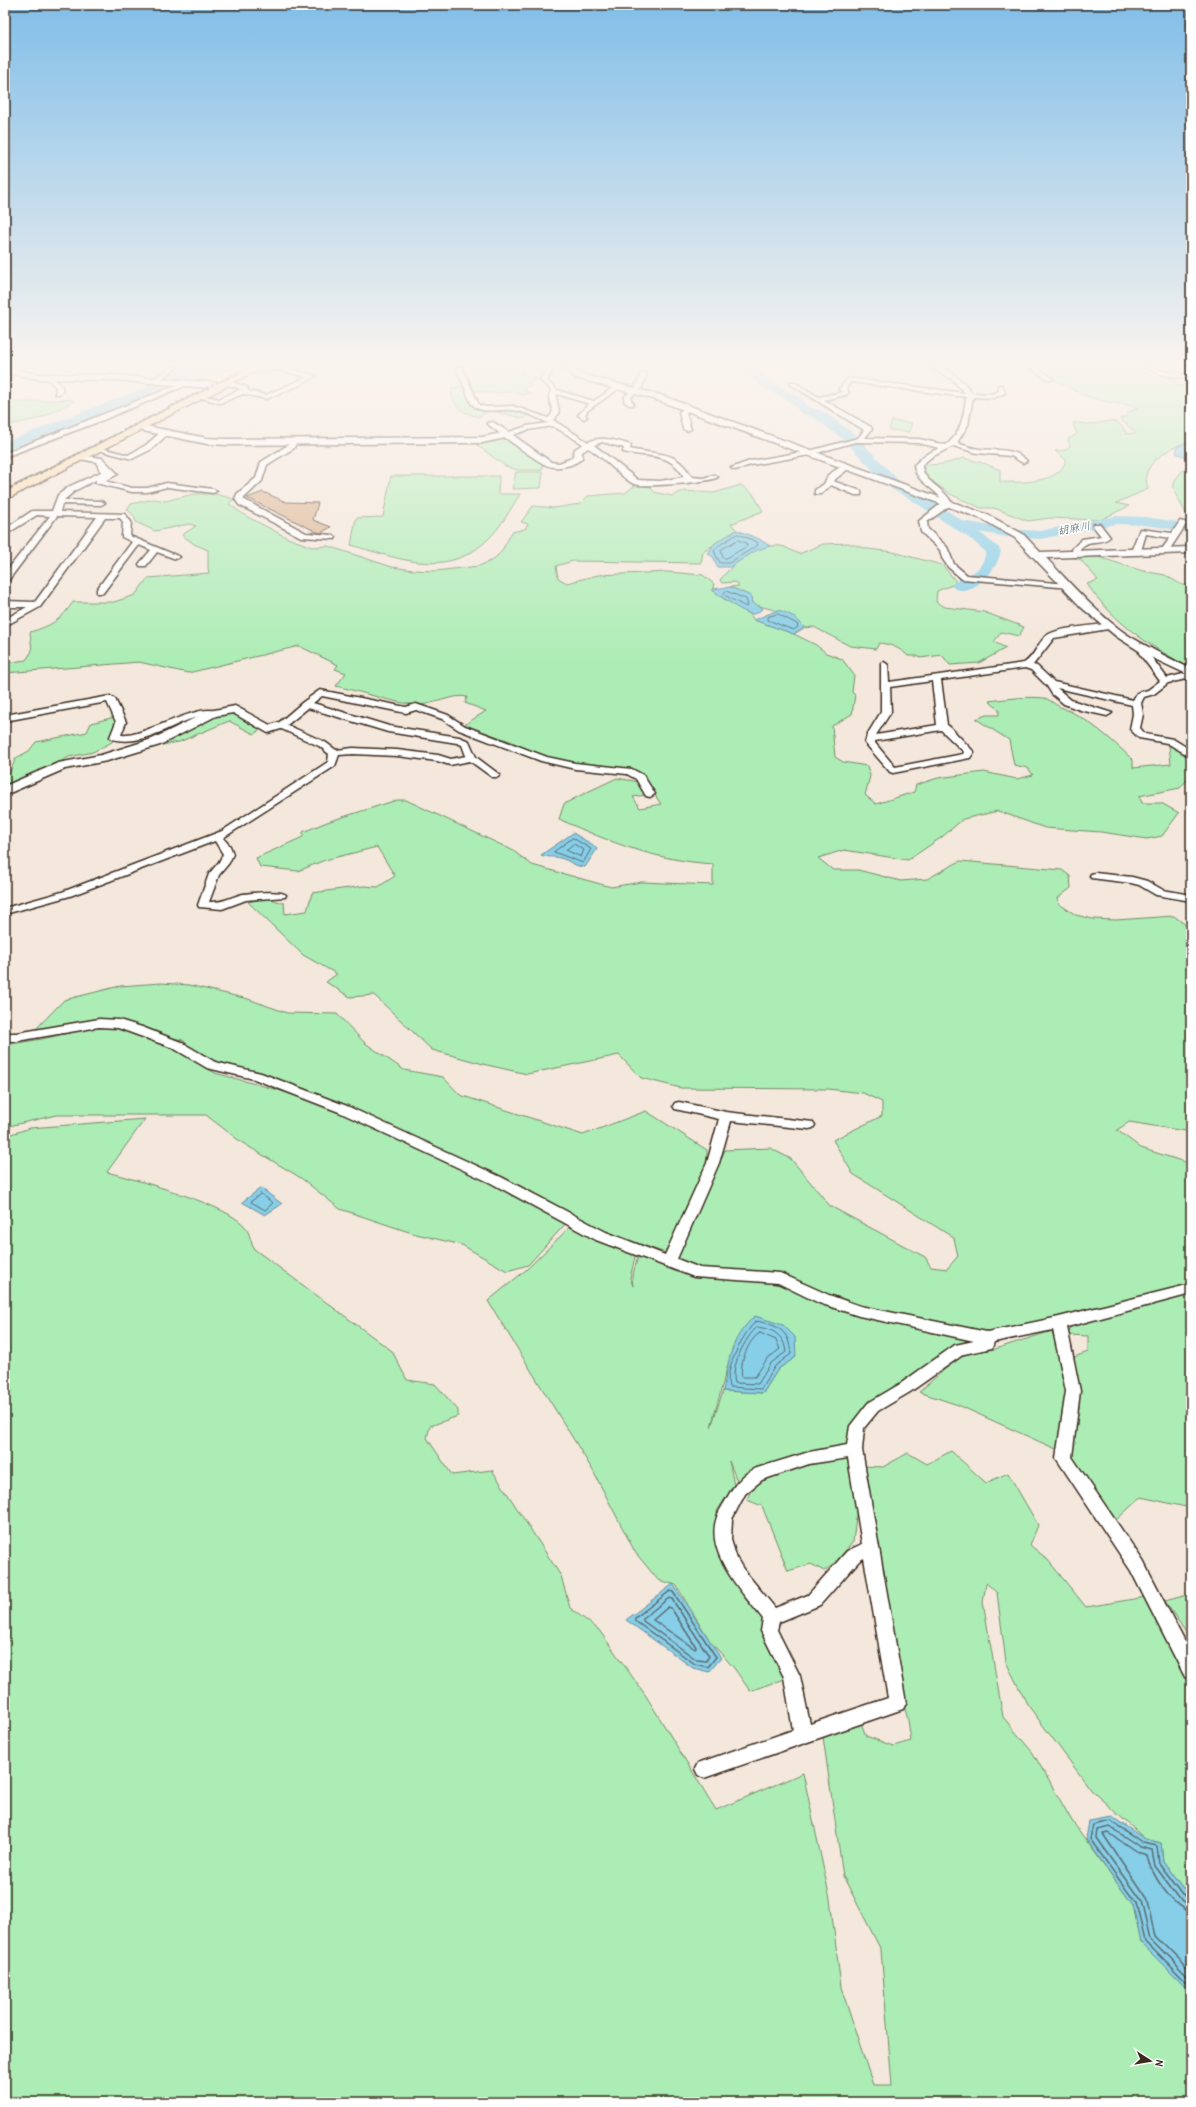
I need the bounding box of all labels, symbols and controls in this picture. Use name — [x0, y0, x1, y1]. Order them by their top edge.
water label: 胡麻川 — [1056, 518, 1092, 538]
north arrow — [1130, 2041, 1170, 2081]
text: N — [1152, 2059, 1167, 2068]

